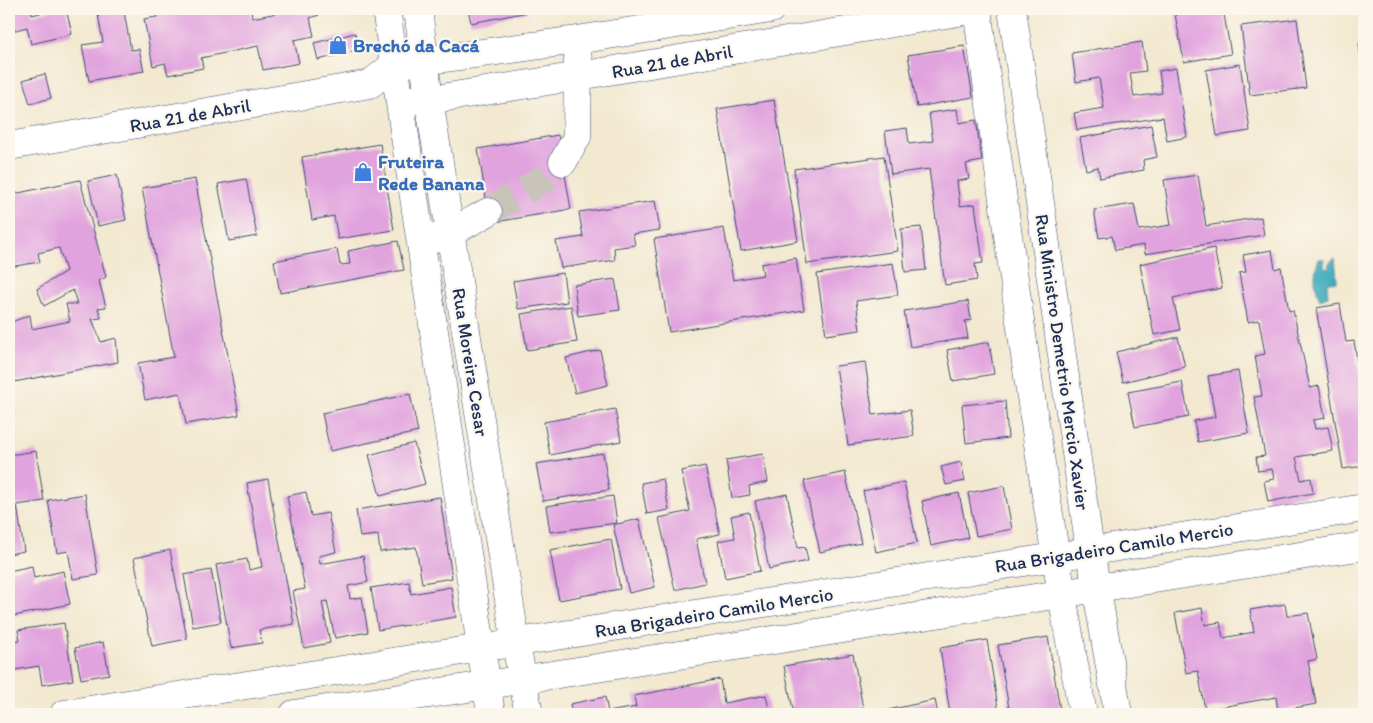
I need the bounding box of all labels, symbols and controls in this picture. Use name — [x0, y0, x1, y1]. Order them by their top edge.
shop icon: Brechó da Cacá — [327, 34, 349, 56]
place label: Brechó da Cacá — [353, 34, 480, 57]
street label: Rua 21 de Abril — [610, 39, 735, 83]
street label: Rua 21 de Abril — [128, 93, 253, 137]
place label: Fruteira Rede Banana — [378, 150, 485, 195]
shop icon: Fruteira Rede Banana — [352, 161, 374, 183]
street label: Rua Ministro Demetrio Mercio Xavier — [1030, 213, 1095, 512]
street label: Rua Moreira Cesar — [447, 286, 494, 438]
street label: Rua Brigadeiro Camilo Mercio — [993, 517, 1235, 578]
street label: Rua Brigadeiro Camilo Mercio — [593, 582, 835, 643]

